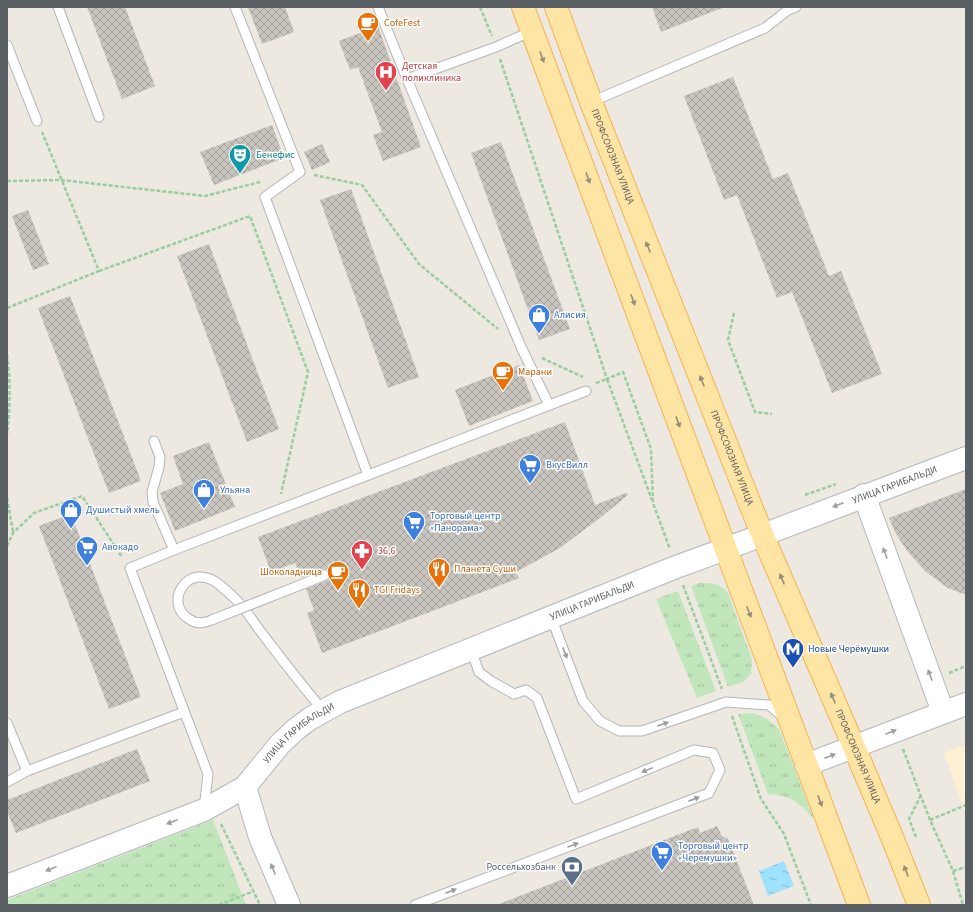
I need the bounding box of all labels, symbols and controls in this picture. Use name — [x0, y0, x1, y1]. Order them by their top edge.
cafe icon: CofeFest — [355, 10, 381, 43]
place label: CofeFest — [384, 16, 421, 30]
one-way arrow — [540, 51, 546, 63]
hospital icon: Детская поликлиника — [373, 59, 399, 92]
place label: Детская поликлиника — [402, 59, 461, 85]
street label: ПРОФСОЮЗНАЯ УЛИЦА — [587, 107, 638, 207]
theatre icon: Бенефис — [227, 142, 253, 175]
place label: Бенефис — [256, 148, 295, 162]
one-way arrow — [585, 173, 591, 185]
one-way arrow — [645, 241, 651, 253]
one-way arrow — [630, 295, 636, 307]
shop icon: Алисия — [526, 302, 552, 335]
place label: Алисия — [554, 308, 586, 322]
cafe icon: Марани — [490, 359, 516, 392]
place label: Марани — [518, 365, 552, 379]
one-way arrow — [698, 374, 704, 386]
street label: ПРОФСОЮЗНАЯ УЛИЦА — [707, 408, 757, 508]
one-way arrow — [676, 416, 682, 428]
supermarket icon: ВкусВилл — [517, 452, 543, 485]
place label: ВкусВилл — [546, 458, 588, 472]
street label: УЛИЦА ГАРИБАЛЬДИ — [850, 462, 939, 507]
shop icon: Ульяна — [191, 477, 217, 510]
place label: Ульяна — [220, 483, 250, 497]
shop icon: Душистый хмель — [58, 497, 84, 530]
place label: Душистый хмель — [86, 503, 160, 517]
one-way arrow — [831, 503, 843, 509]
supermarket icon: Торговый центр «Панорама» — [401, 509, 427, 542]
place label: Торговый центр «Панорама» — [430, 509, 501, 535]
supermarket icon: Авокадо — [74, 534, 100, 567]
pharmacy icon: 36,6 — [349, 538, 375, 571]
place label: Авокадо — [102, 540, 139, 554]
place label: 36,6 — [378, 544, 395, 558]
one-way arrow — [882, 547, 888, 559]
restaurant icon: Планета Суши — [426, 556, 452, 589]
cafe icon: Шоколадница — [325, 559, 351, 592]
place label: Планета Суши — [454, 562, 516, 576]
place label: Шоколадница — [260, 565, 322, 579]
one-way arrow — [778, 572, 784, 584]
restaurant icon: TGI Fridays — [346, 577, 372, 610]
street label: УЛИЦА ГАРИБАЛЬДИ — [548, 577, 636, 624]
place label: TGI Fridays — [374, 583, 420, 597]
one-way arrow — [747, 606, 753, 618]
metro station icon: Новые Черёмушки — [780, 636, 806, 669]
place label: Новые Черёмушки — [808, 642, 889, 656]
one-way arrow — [563, 647, 569, 659]
one-way arrow — [926, 669, 932, 681]
one-way arrow — [830, 693, 836, 704]
street label: УЛИЦА ГАРИБАЛЬДИ — [260, 699, 337, 767]
street label: ПРОФСОЮЗНАЯ УЛИЦА — [831, 707, 884, 806]
one-way arrow — [657, 721, 669, 727]
one-way arrow — [885, 729, 897, 735]
one-way arrow — [825, 752, 837, 758]
one-way arrow — [640, 767, 652, 773]
one-way arrow — [689, 795, 701, 801]
one-way arrow — [817, 796, 823, 808]
one-way arrow — [166, 820, 178, 826]
supermarket icon: Торговый центр «Черемушки» — [649, 839, 675, 872]
place label: Торговый центр «Черемушки» — [678, 839, 749, 865]
one-way arrow — [567, 841, 579, 847]
bank icon: Россельхозбанк — [559, 854, 585, 887]
place label: Россельхозбанк — [486, 860, 556, 874]
one-way arrow — [270, 863, 276, 875]
one-way arrow — [902, 865, 908, 877]
one-way arrow — [44, 866, 56, 872]
one-way arrow — [446, 888, 458, 894]

